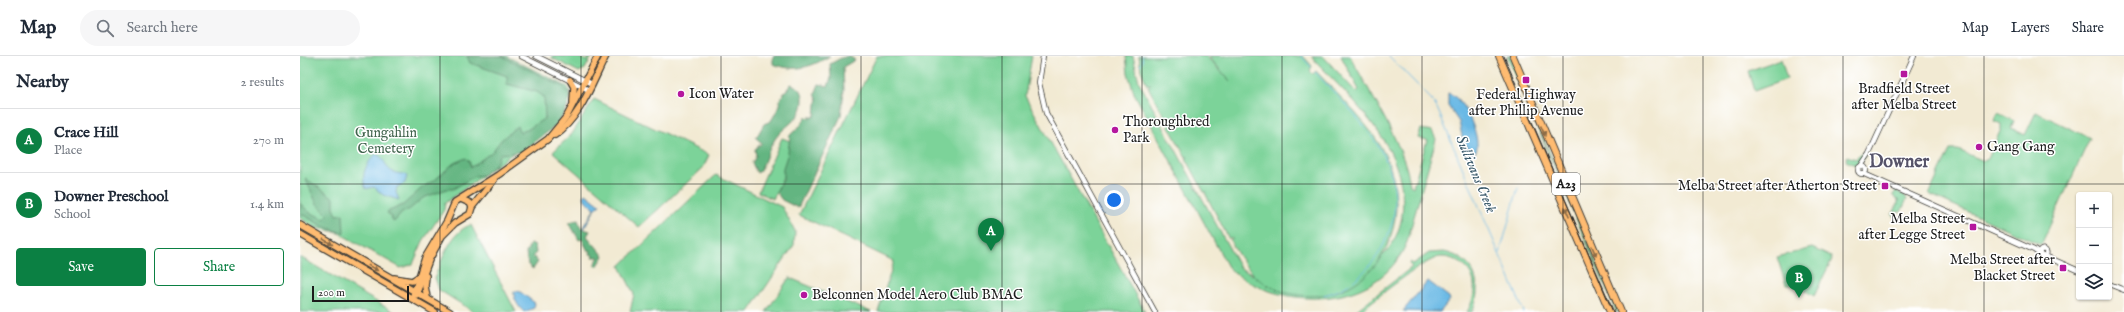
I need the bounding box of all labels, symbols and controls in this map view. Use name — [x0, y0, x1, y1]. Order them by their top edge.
search box — [80, 10, 360, 46]
text: Map — [20, 16, 56, 40]
icon: search — [94, 17, 116, 39]
text: Search here — [126, 18, 198, 37]
text: Map — [1962, 19, 1989, 37]
text: Layers — [2011, 19, 2050, 37]
text: Share — [2072, 19, 2104, 37]
marker: Bradfield Street after Melba Street — [1899, 69, 1909, 79]
text: Nearby — [16, 72, 69, 93]
text: 2 results — [240, 74, 284, 91]
marker: Federal Highway after Phillip Avenue — [1521, 75, 1531, 85]
place label: Bradfield Street after Melba Street — [1851, 80, 1957, 114]
place label: Icon Water — [689, 85, 754, 103]
place label: Federal Highway after Phillip Avenue — [1469, 86, 1584, 120]
marker: Icon Water — [676, 89, 686, 99]
place label: Thoroughbred Park — [1123, 113, 1210, 147]
text: Crace Hill — [54, 123, 118, 142]
park label: Gungahlin Cemetery — [355, 124, 418, 158]
marker: Thoroughbred Park — [1110, 125, 1120, 135]
one-way arrow — [1540, 125, 1546, 137]
text: A — [25, 132, 33, 149]
text: 270 m — [253, 132, 284, 149]
water label: Sullivans Creek — [1451, 132, 1501, 216]
place label: Gang Gang — [1987, 138, 2055, 156]
text: Place — [54, 142, 82, 159]
marker: Gang Gang — [1974, 142, 1984, 152]
district label: Downer — [1869, 151, 1930, 174]
road number: A23 — [1552, 173, 1580, 195]
place label: Melba Street after Atherton Street — [1678, 177, 1877, 195]
marker: Melba Street after Atherton Street — [1880, 181, 1890, 191]
text: Downer Preschool — [54, 187, 168, 206]
your location — [1104, 190, 1124, 210]
map controls — [2076, 192, 2112, 300]
button: + — [2076, 192, 2112, 228]
text: B — [25, 196, 33, 213]
text: 1.4 km — [250, 196, 284, 213]
one-way arrow — [1564, 205, 1570, 217]
text: School — [54, 206, 91, 223]
place label: Melba Street after Legge Street — [1858, 210, 1965, 244]
pin: A — [978, 218, 1004, 251]
marker: Melba Street after Legge Street — [1968, 222, 1978, 232]
button: − — [2076, 228, 2112, 264]
one-way arrow — [323, 238, 333, 246]
one-way arrow — [1592, 245, 1598, 257]
button: Save — [16, 248, 146, 286]
button: Share — [154, 248, 284, 286]
place label: Melba Street after Blacket Street — [1950, 251, 2055, 285]
marker: Melba Street after Blacket Street — [2058, 263, 2068, 273]
button: layers — [2076, 264, 2112, 300]
one-way arrow — [367, 265, 379, 272]
pin: B — [1786, 265, 1812, 298]
scale bar — [312, 284, 409, 303]
text: 200 m — [318, 286, 345, 300]
place label: Belconnen Model Aero Club BMAC — [812, 286, 1023, 304]
marker: Belconnen Model Aero Club BMAC — [799, 290, 809, 300]

